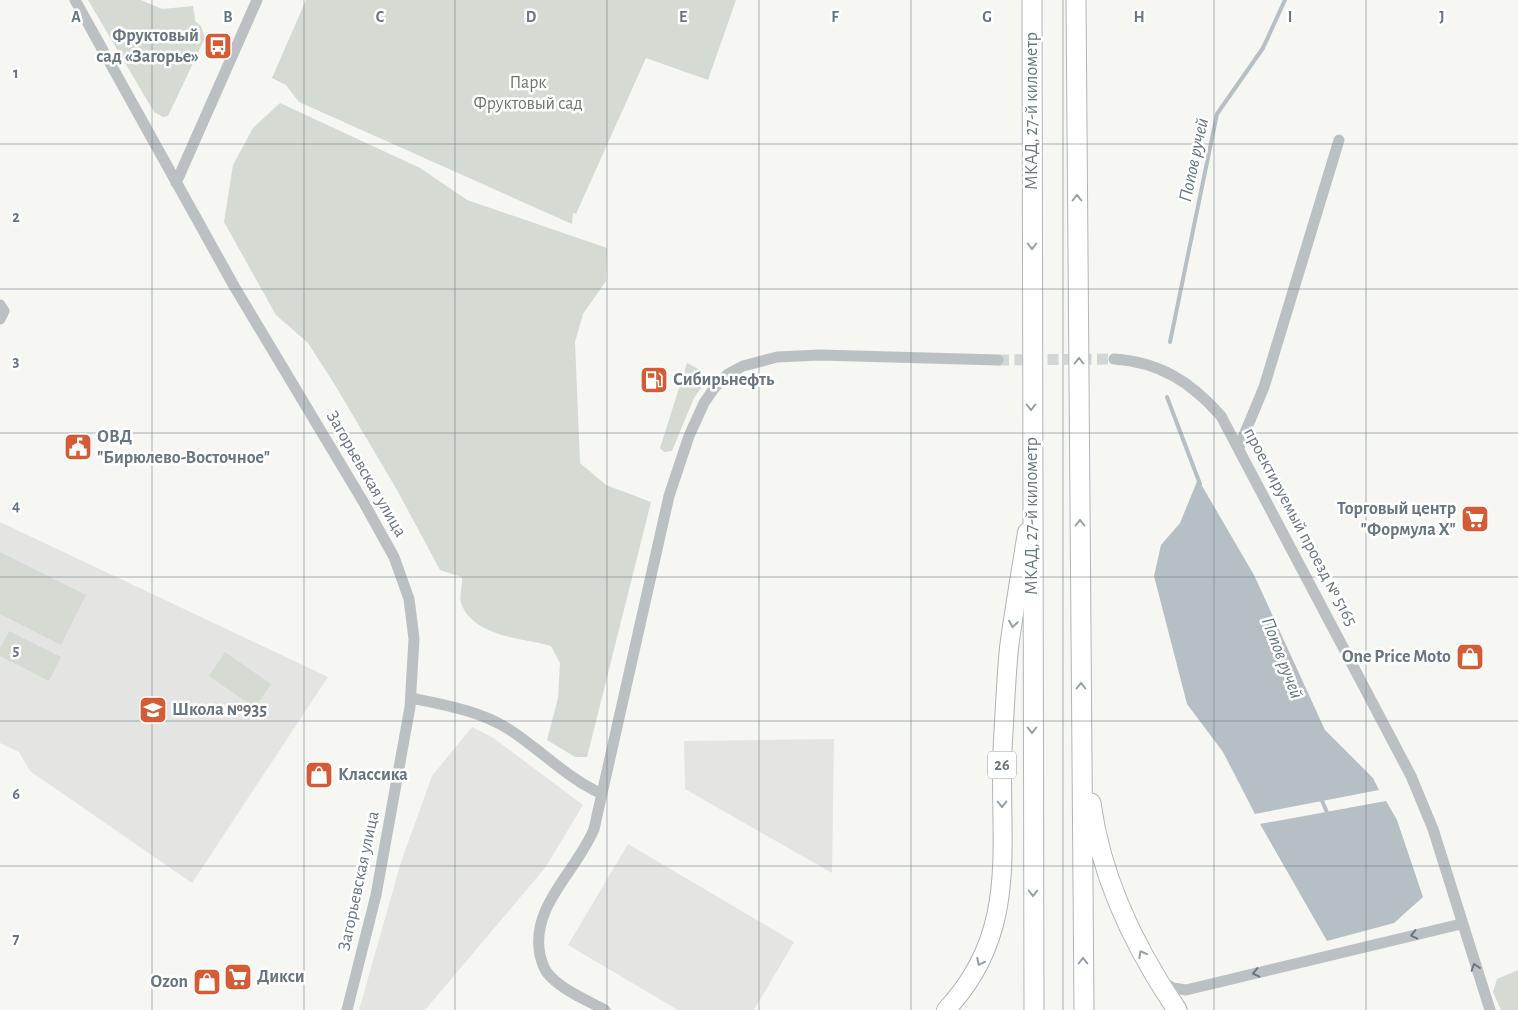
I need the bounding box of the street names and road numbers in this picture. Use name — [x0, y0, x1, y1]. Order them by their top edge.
street label: МКАД, 27-й километр — [1023, 32, 1041, 190]
street label: Загорьевская улица — [323, 408, 409, 540]
street label: проектируемый проезд № 5165 — [1240, 425, 1360, 629]
street label: МКАД, 27-й километр — [1023, 437, 1041, 595]
road number: 26 — [988, 752, 1016, 778]
street label: Загорьевская улица — [335, 810, 383, 952]

